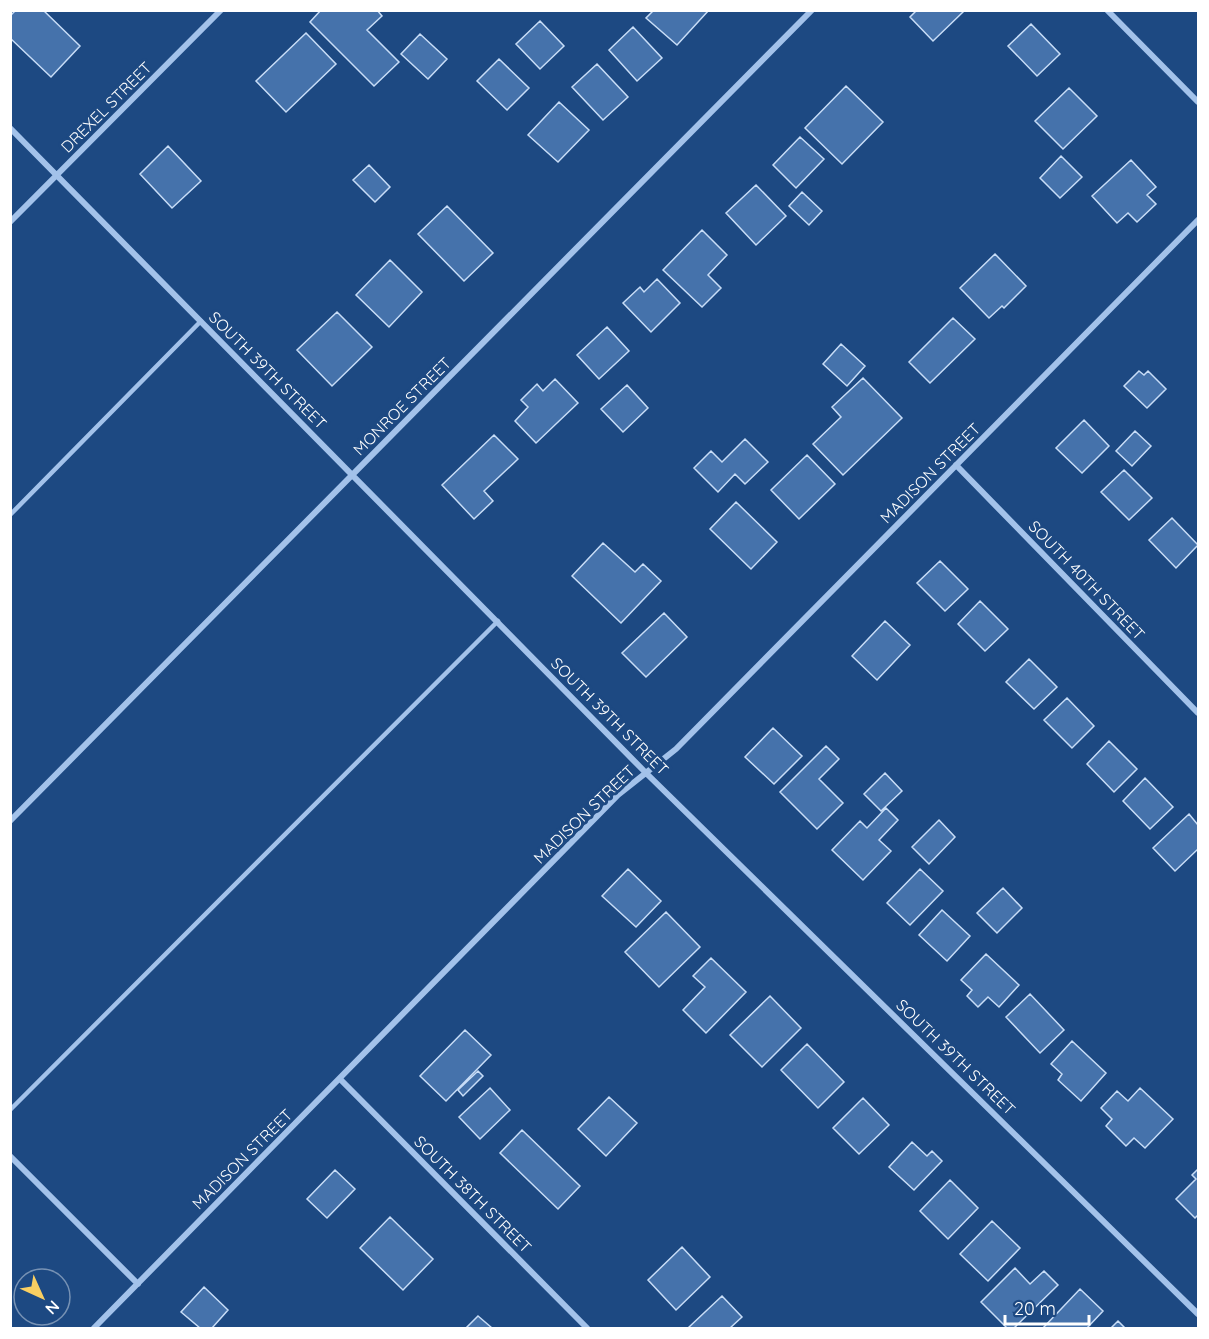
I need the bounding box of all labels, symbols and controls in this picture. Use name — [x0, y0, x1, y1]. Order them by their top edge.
street label: DREXEL STREET — [56, 57, 156, 157]
street label: SOUTH 39TH STREET — [205, 307, 331, 433]
street label: MONROE STREET — [349, 353, 455, 459]
street label: MADISON STREET — [876, 418, 985, 527]
street label: SOUTH 40TH STREET — [1025, 516, 1150, 644]
street label: SOUTH 39TH STREET — [547, 653, 673, 779]
street label: MADISON STREET — [529, 760, 639, 868]
street label: SOUTH 39TH STREET — [892, 995, 1020, 1119]
street label: MADISON STREET — [188, 1104, 297, 1213]
street label: SOUTH 38TH STREET — [410, 1131, 536, 1257]
north arrow — [12, 1267, 72, 1327]
scale bar — [1005, 1288, 1089, 1326]
text: N — [41, 1296, 64, 1319]
text: 20 m — [1014, 1297, 1056, 1320]

